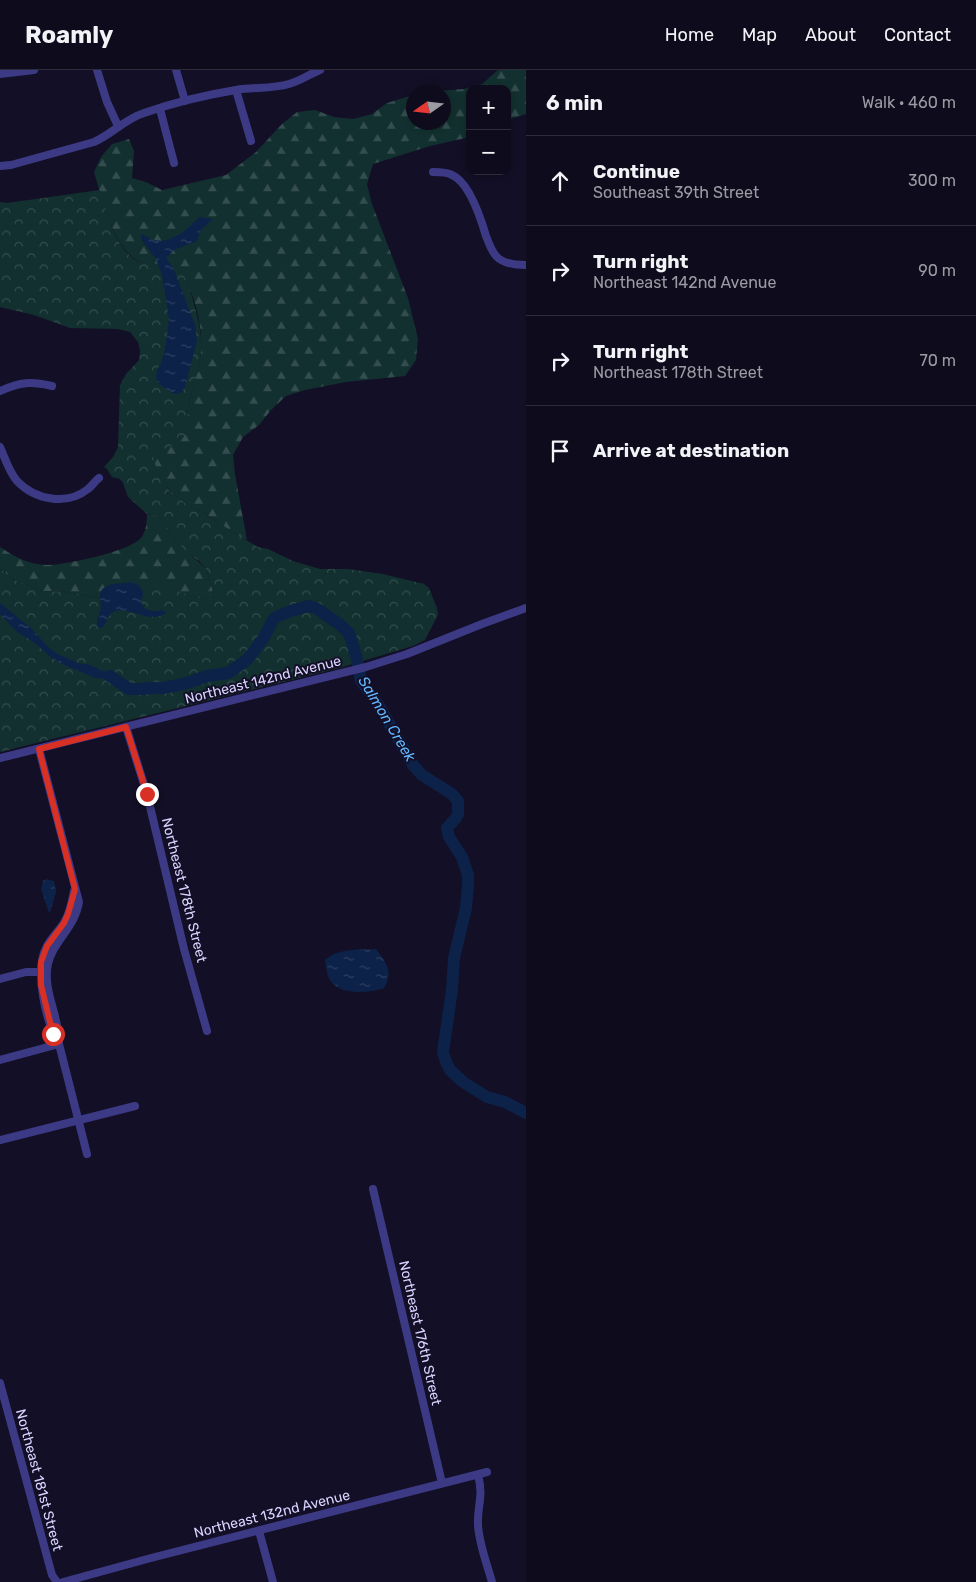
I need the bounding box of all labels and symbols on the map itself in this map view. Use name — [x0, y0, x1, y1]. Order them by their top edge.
north arrow — [406, 85, 451, 130]
street label: Northeast 142nd Avenue — [183, 652, 343, 708]
water label: Salmon Creek — [354, 673, 420, 765]
route end — [136, 783, 159, 806]
street label: Northeast 178th Street — [158, 816, 210, 965]
route start — [42, 1023, 65, 1046]
street label: Northeast 176th Street — [395, 1259, 445, 1407]
street label: Northeast 181st Street — [12, 1407, 66, 1553]
street label: Northeast 132nd Avenue — [192, 1486, 352, 1542]

